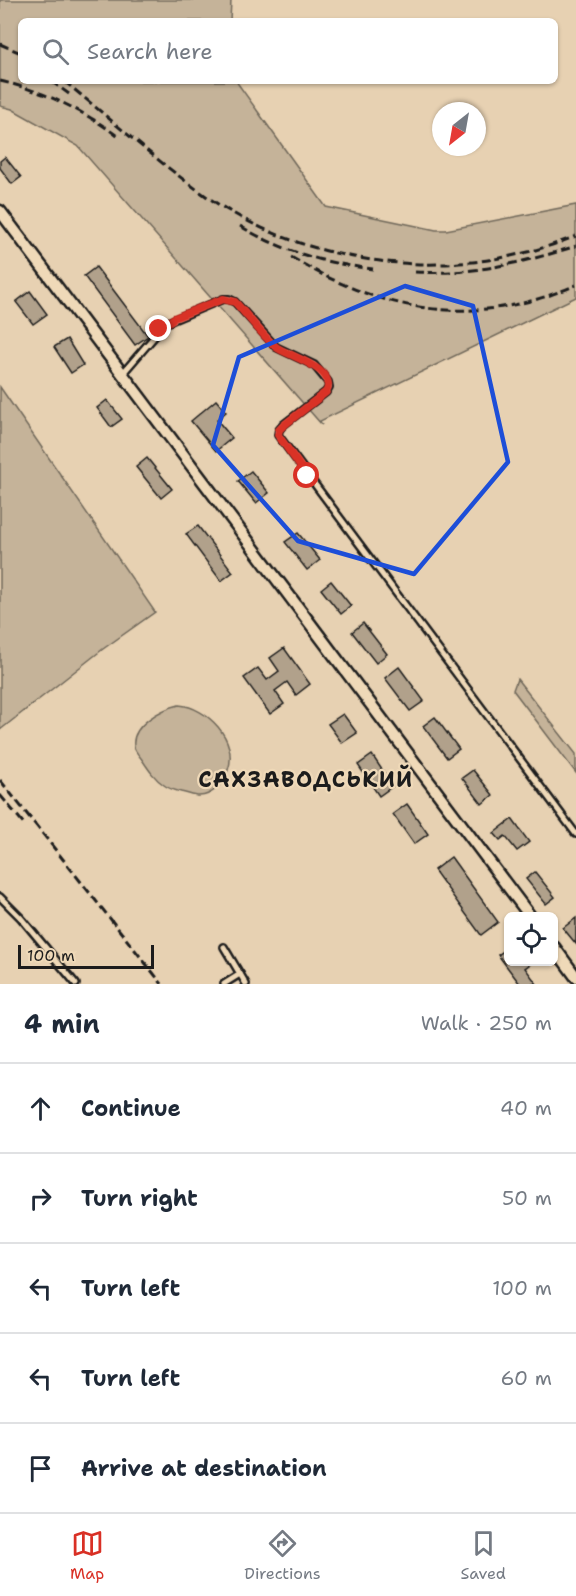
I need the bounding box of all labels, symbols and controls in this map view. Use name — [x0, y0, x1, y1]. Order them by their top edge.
search box — [18, 18, 558, 84]
icon: search — [39, 35, 72, 68]
text: Search here — [87, 37, 213, 66]
north arrow — [432, 102, 486, 156]
route end — [145, 315, 171, 341]
route start — [293, 462, 319, 488]
district label: САХЗАВОДСЬКИЙ — [198, 764, 414, 794]
map controls — [504, 912, 558, 966]
button: locate — [504, 912, 558, 966]
scale bar — [18, 942, 154, 970]
text: 100 m — [27, 945, 75, 966]
text: 4 min — [24, 1006, 100, 1041]
text: Walk · 250 m — [421, 1010, 552, 1036]
icon: ahead — [24, 1092, 57, 1125]
text: Continue — [81, 1094, 181, 1123]
text: 40 m — [500, 1095, 552, 1121]
icon: right — [24, 1182, 57, 1215]
text: Turn right — [81, 1184, 198, 1213]
text: 50 m — [502, 1185, 552, 1211]
icon: left — [24, 1272, 57, 1305]
text: Turn left — [81, 1274, 180, 1303]
text: 100 m — [492, 1275, 552, 1301]
icon: left — [24, 1362, 57, 1395]
text: Turn left — [81, 1364, 180, 1393]
text: 60 m — [500, 1365, 552, 1391]
icon: arrive — [24, 1452, 57, 1485]
text: Arrive at destination — [81, 1454, 327, 1483]
tab: Map — [70, 1527, 104, 1584]
tab: Directions — [244, 1527, 321, 1584]
tab: Saved — [461, 1527, 506, 1584]

